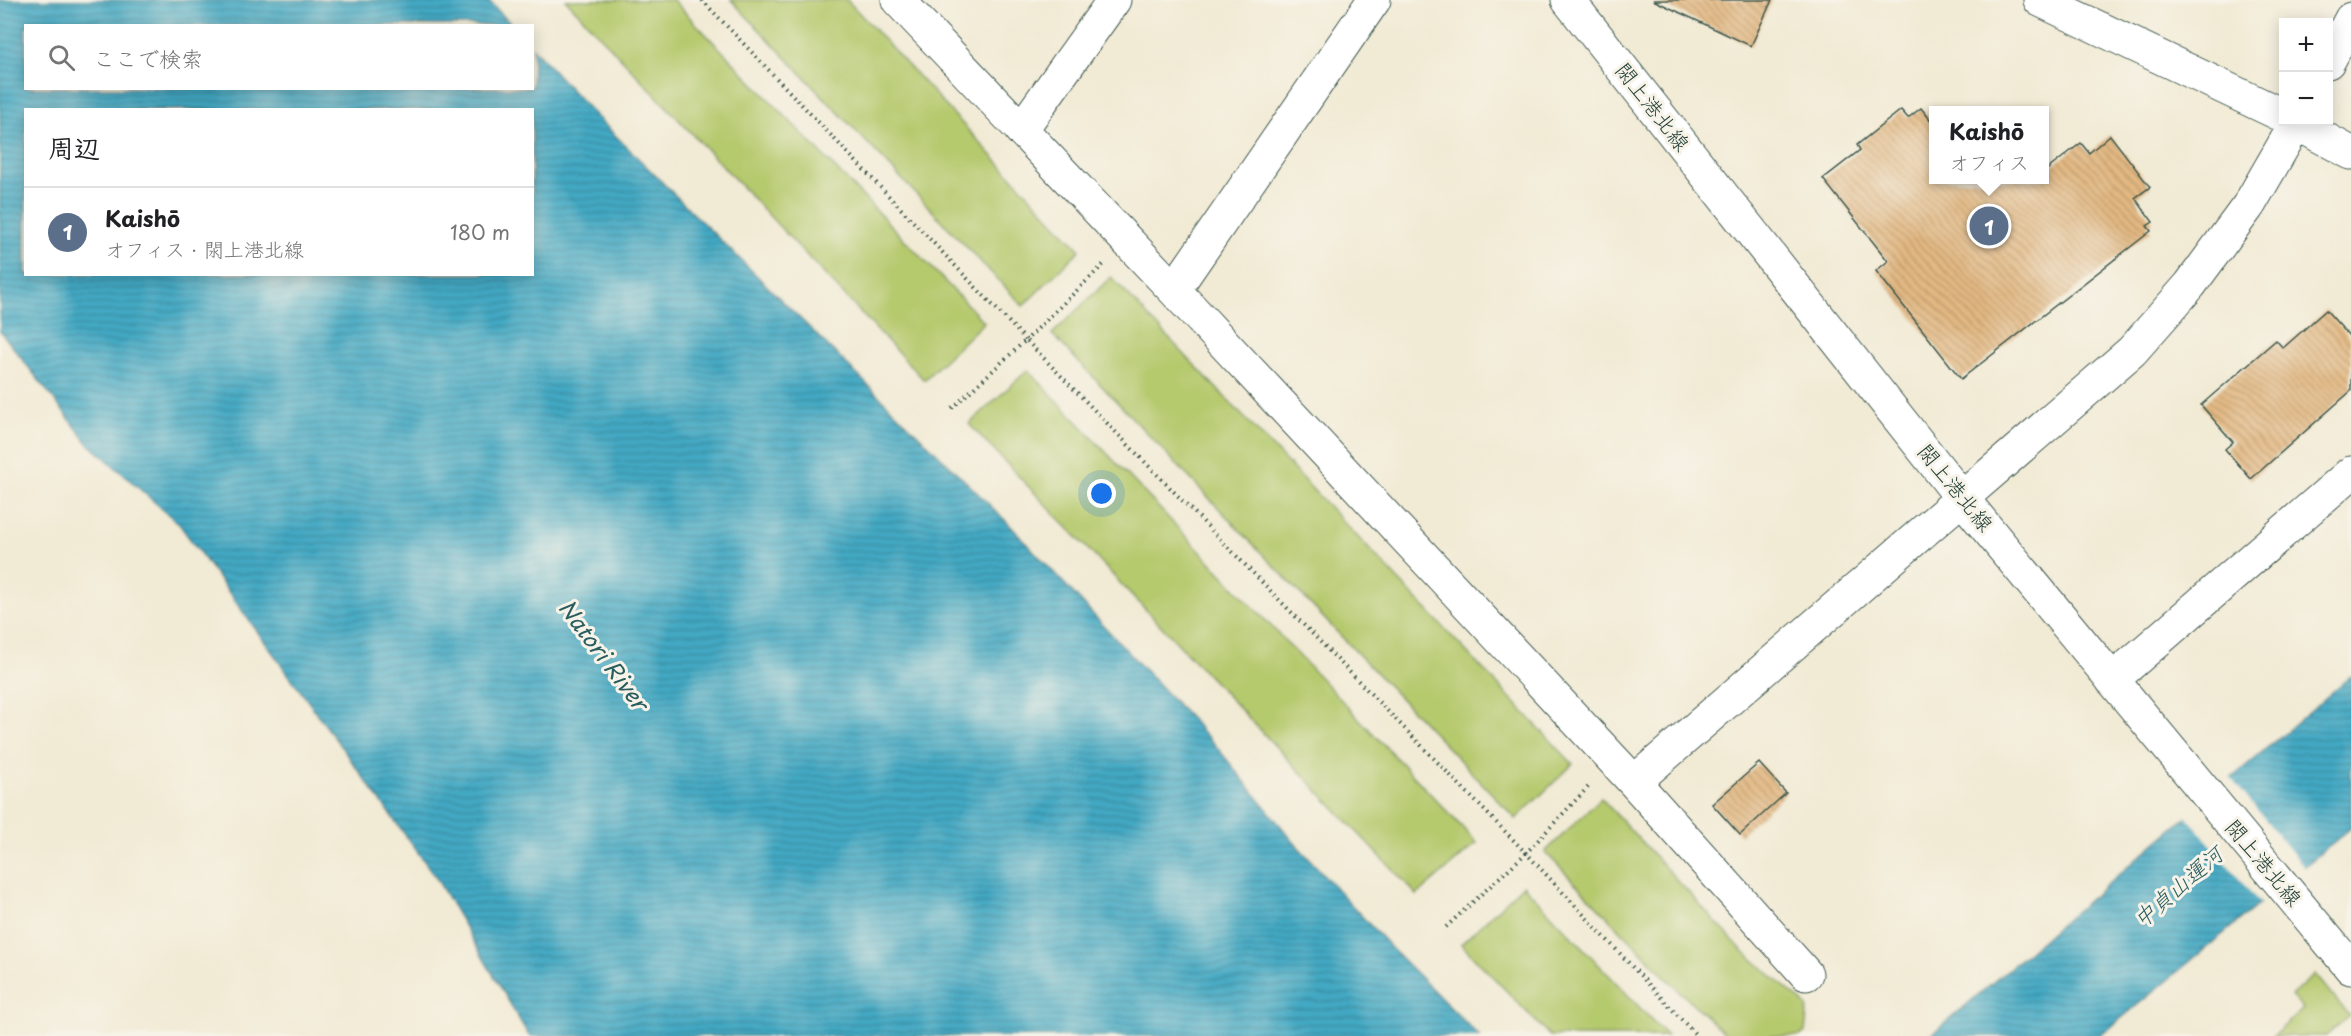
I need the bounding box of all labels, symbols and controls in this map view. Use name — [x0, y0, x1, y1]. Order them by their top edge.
map controls — [2279, 18, 2333, 126]
button: + — [2279, 18, 2333, 72]
search box — [24, 24, 534, 90]
icon: search — [45, 41, 78, 74]
text: ここで検索 — [93, 41, 203, 74]
street label: 閖上港北線 — [1609, 55, 1699, 157]
button: − — [2279, 72, 2333, 126]
popup — [1929, 106, 2049, 184]
text: Kaishō — [1949, 114, 2024, 147]
text: 周辺 — [48, 128, 100, 167]
text: オフィス — [1949, 147, 2029, 177]
text: Kaishō — [105, 201, 180, 234]
pin: 1 — [1970, 204, 2008, 248]
text: 1 — [63, 217, 72, 247]
text: 180 m — [450, 217, 510, 247]
text: オフィス · 閖上港北線 — [105, 234, 304, 264]
street label: 閖上港北線 — [1911, 436, 2002, 538]
your location — [1087, 479, 1116, 508]
water label: Natori River — [551, 592, 659, 719]
street label: 閖上港北線 — [2219, 811, 2311, 912]
water label: 中貞山運河 — [2125, 835, 2232, 934]

